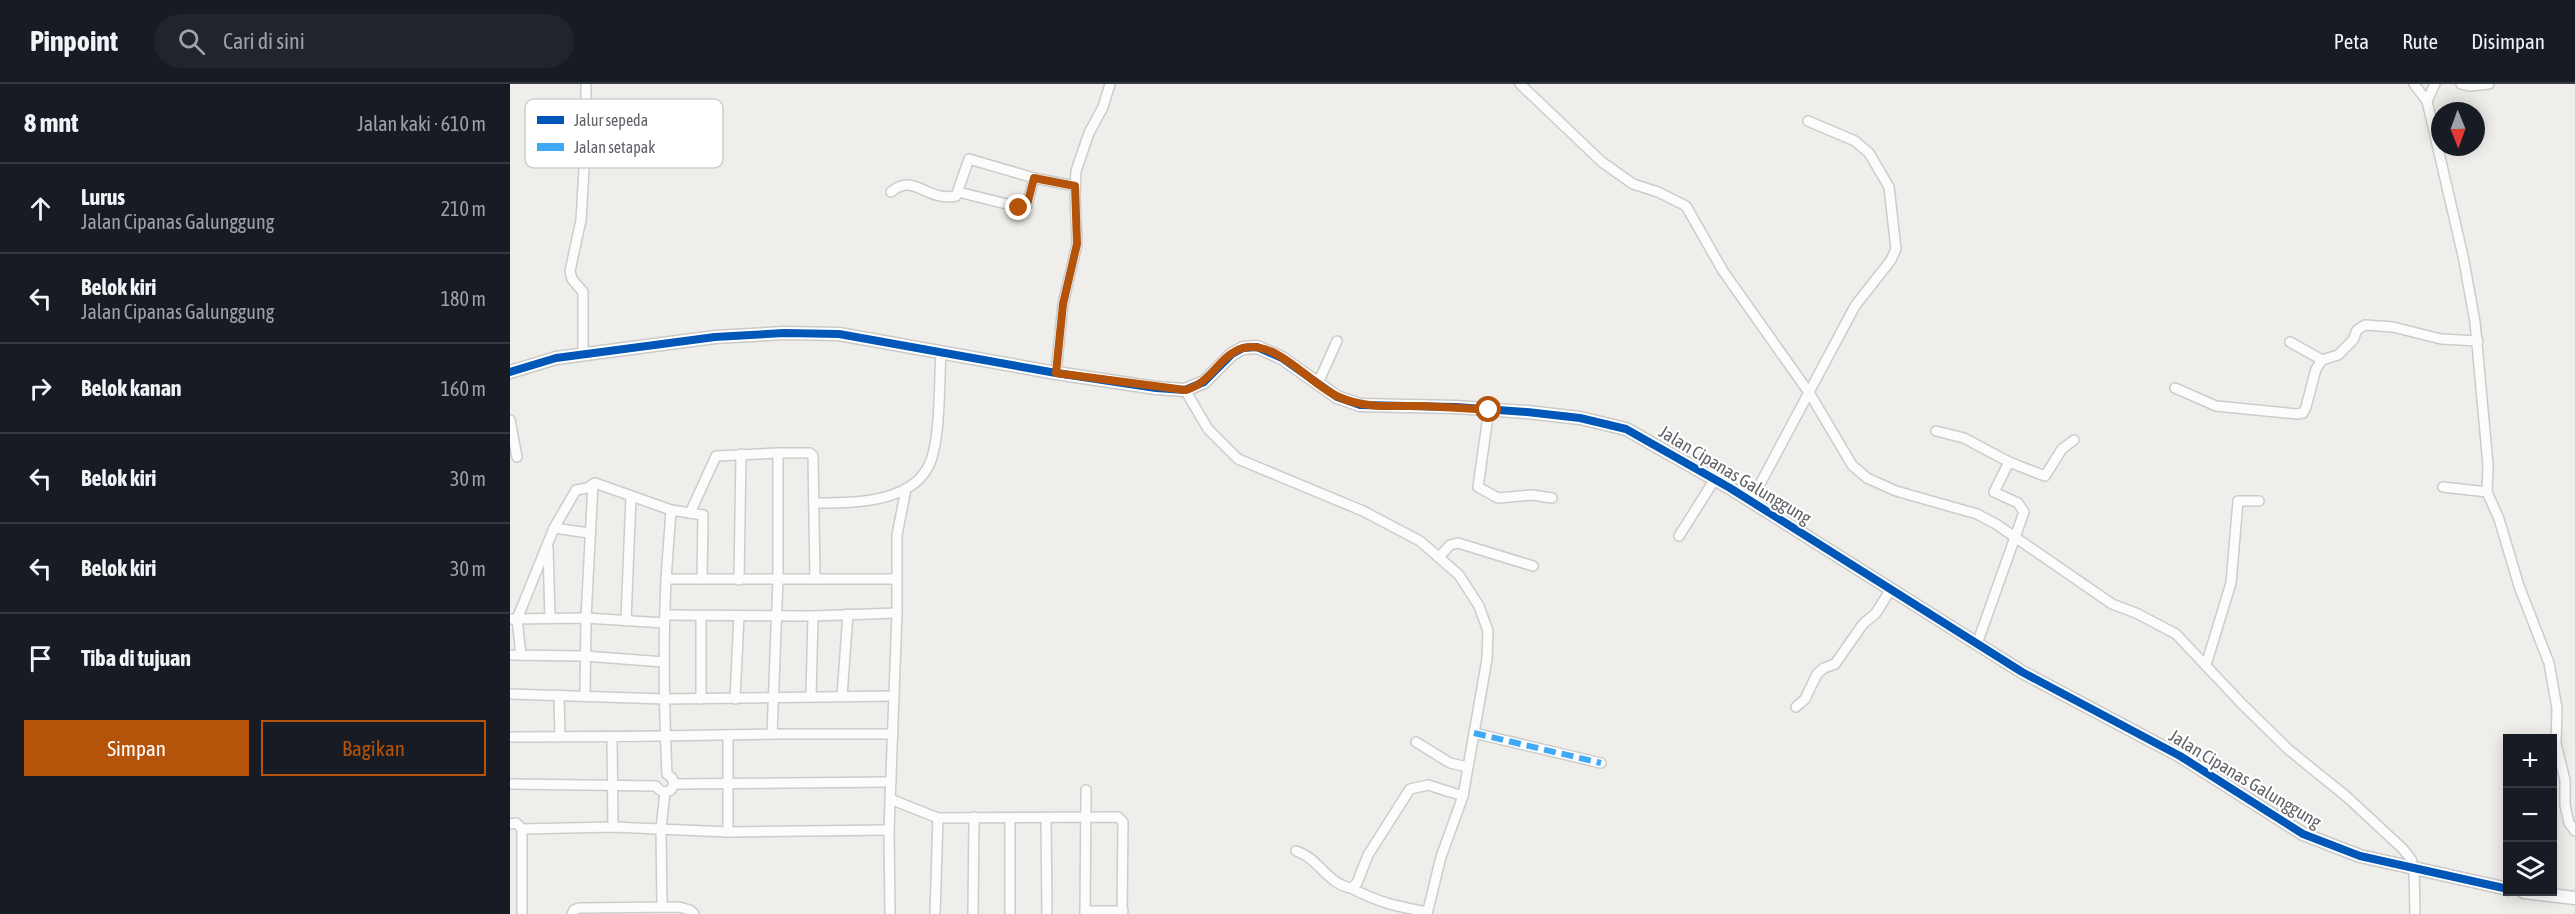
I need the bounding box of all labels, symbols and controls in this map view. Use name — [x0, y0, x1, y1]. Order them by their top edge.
search box — [154, 14, 574, 68]
text: Pinpoint — [30, 25, 118, 57]
icon: search — [175, 25, 208, 58]
text: Cari di sini — [223, 28, 305, 54]
text: Peta — [2334, 29, 2369, 53]
text: Rute — [2402, 29, 2438, 53]
text: Disimpan — [2471, 29, 2545, 53]
legend — [525, 99, 723, 168]
north arrow — [2431, 102, 2485, 156]
text: 8 mnt — [24, 108, 79, 138]
text: Jalur sepeda — [574, 111, 648, 130]
text: Jalan kaki · 610 m — [357, 112, 486, 135]
text: Jalan setapak — [574, 138, 655, 157]
text: Lurus — [81, 184, 125, 210]
icon: ahead — [24, 192, 57, 225]
route end — [1005, 194, 1031, 220]
text: 210 m — [441, 197, 486, 220]
text: Jalan Cipanas Galunggung — [81, 210, 274, 233]
text: Belok kiri — [81, 274, 156, 300]
icon: left — [24, 282, 57, 315]
text: 180 m — [441, 287, 486, 310]
text: Jalan Cipanas Galunggung — [81, 300, 274, 323]
icon: right — [24, 372, 57, 405]
text: Belok kanan — [81, 375, 182, 401]
text: 160 m — [441, 377, 486, 400]
route start — [1475, 396, 1501, 422]
street label: Jalan Cipanas Galunggung — [1655, 421, 1815, 528]
icon: left — [24, 462, 57, 495]
text: Belok kiri — [81, 465, 156, 491]
text: 30 m — [450, 467, 486, 490]
icon: left — [24, 552, 57, 585]
text: Belok kiri — [81, 555, 156, 581]
text: 30 m — [450, 557, 486, 580]
icon: arrive — [24, 642, 57, 675]
text: Tiba di tujuan — [81, 645, 191, 671]
button: Simpan — [24, 720, 249, 776]
button: Bagikan — [261, 720, 486, 776]
street label: Jalan Cipanas Galunggung — [2165, 725, 2325, 832]
map controls — [2503, 734, 2557, 896]
button: + — [2503, 734, 2557, 788]
button: − — [2503, 788, 2557, 842]
button: layers — [2503, 842, 2557, 896]

